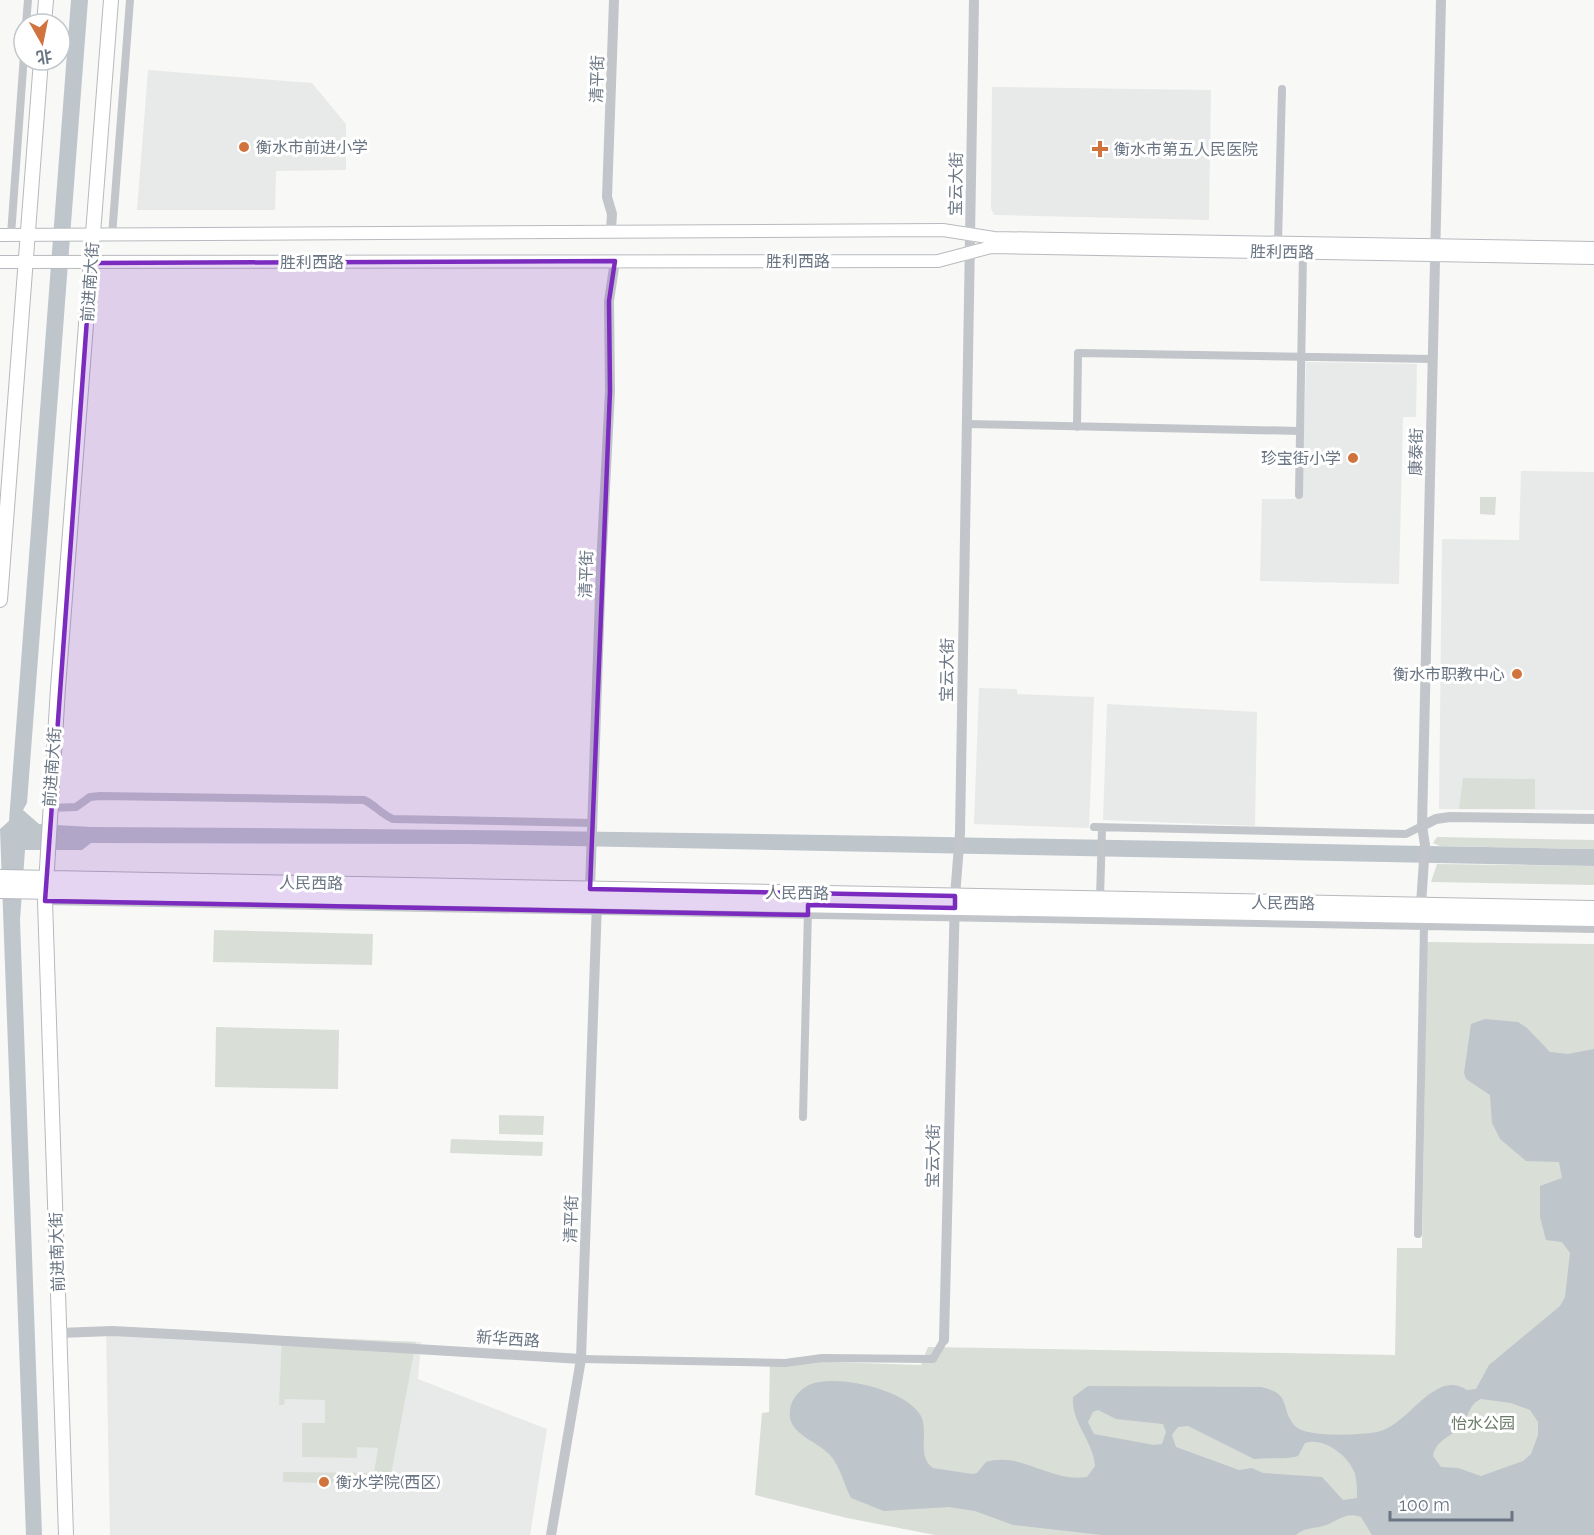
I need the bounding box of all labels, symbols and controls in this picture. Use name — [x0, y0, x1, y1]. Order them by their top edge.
north arrow — [12, 12, 72, 72]
text: 北 — [35, 46, 54, 67]
street label: 清平街 — [587, 55, 607, 103]
place label: 衡水市前进小学 — [256, 138, 368, 157]
marker: 衡水市前进小学 — [237, 140, 251, 154]
marker: 衡水市第五人民医院 — [1091, 140, 1109, 158]
place label: 衡水市第五人民医院 — [1114, 140, 1258, 159]
street label: 宝云大街 — [946, 152, 966, 216]
street label: 前进南大街 — [78, 241, 102, 323]
street label: 胜利西路 — [1250, 242, 1314, 262]
street label: 胜利西路 — [766, 252, 830, 271]
street label: 胜利西路 — [280, 253, 344, 272]
street label: 康泰街 — [1406, 428, 1426, 476]
place label: 珍宝街小学 — [1261, 449, 1341, 468]
marker: 珍宝街小学 — [1346, 451, 1360, 465]
street label: 清平街 — [576, 550, 596, 598]
street label: 宝云大街 — [937, 638, 957, 702]
place label: 衡水市职教中心 — [1393, 665, 1505, 684]
marker: 衡水市职教中心 — [1510, 667, 1524, 681]
street label: 前进南大街 — [40, 726, 64, 808]
street label: 人民西路 — [279, 873, 343, 893]
street label: 人民西路 — [765, 883, 829, 903]
street label: 人民西路 — [1251, 893, 1315, 913]
street label: 宝云大街 — [923, 1124, 943, 1188]
street label: 清平街 — [561, 1195, 581, 1243]
street label: 前进南大街 — [46, 1212, 68, 1292]
street label: 新华西路 — [475, 1327, 541, 1351]
park label: 怡水公园 — [1451, 1414, 1515, 1433]
place label: 衡水学院(西区) — [336, 1473, 441, 1492]
marker: 衡水学院(西区) — [317, 1475, 331, 1489]
scale bar — [1390, 1484, 1512, 1522]
text: 100 m — [1399, 1494, 1450, 1515]

